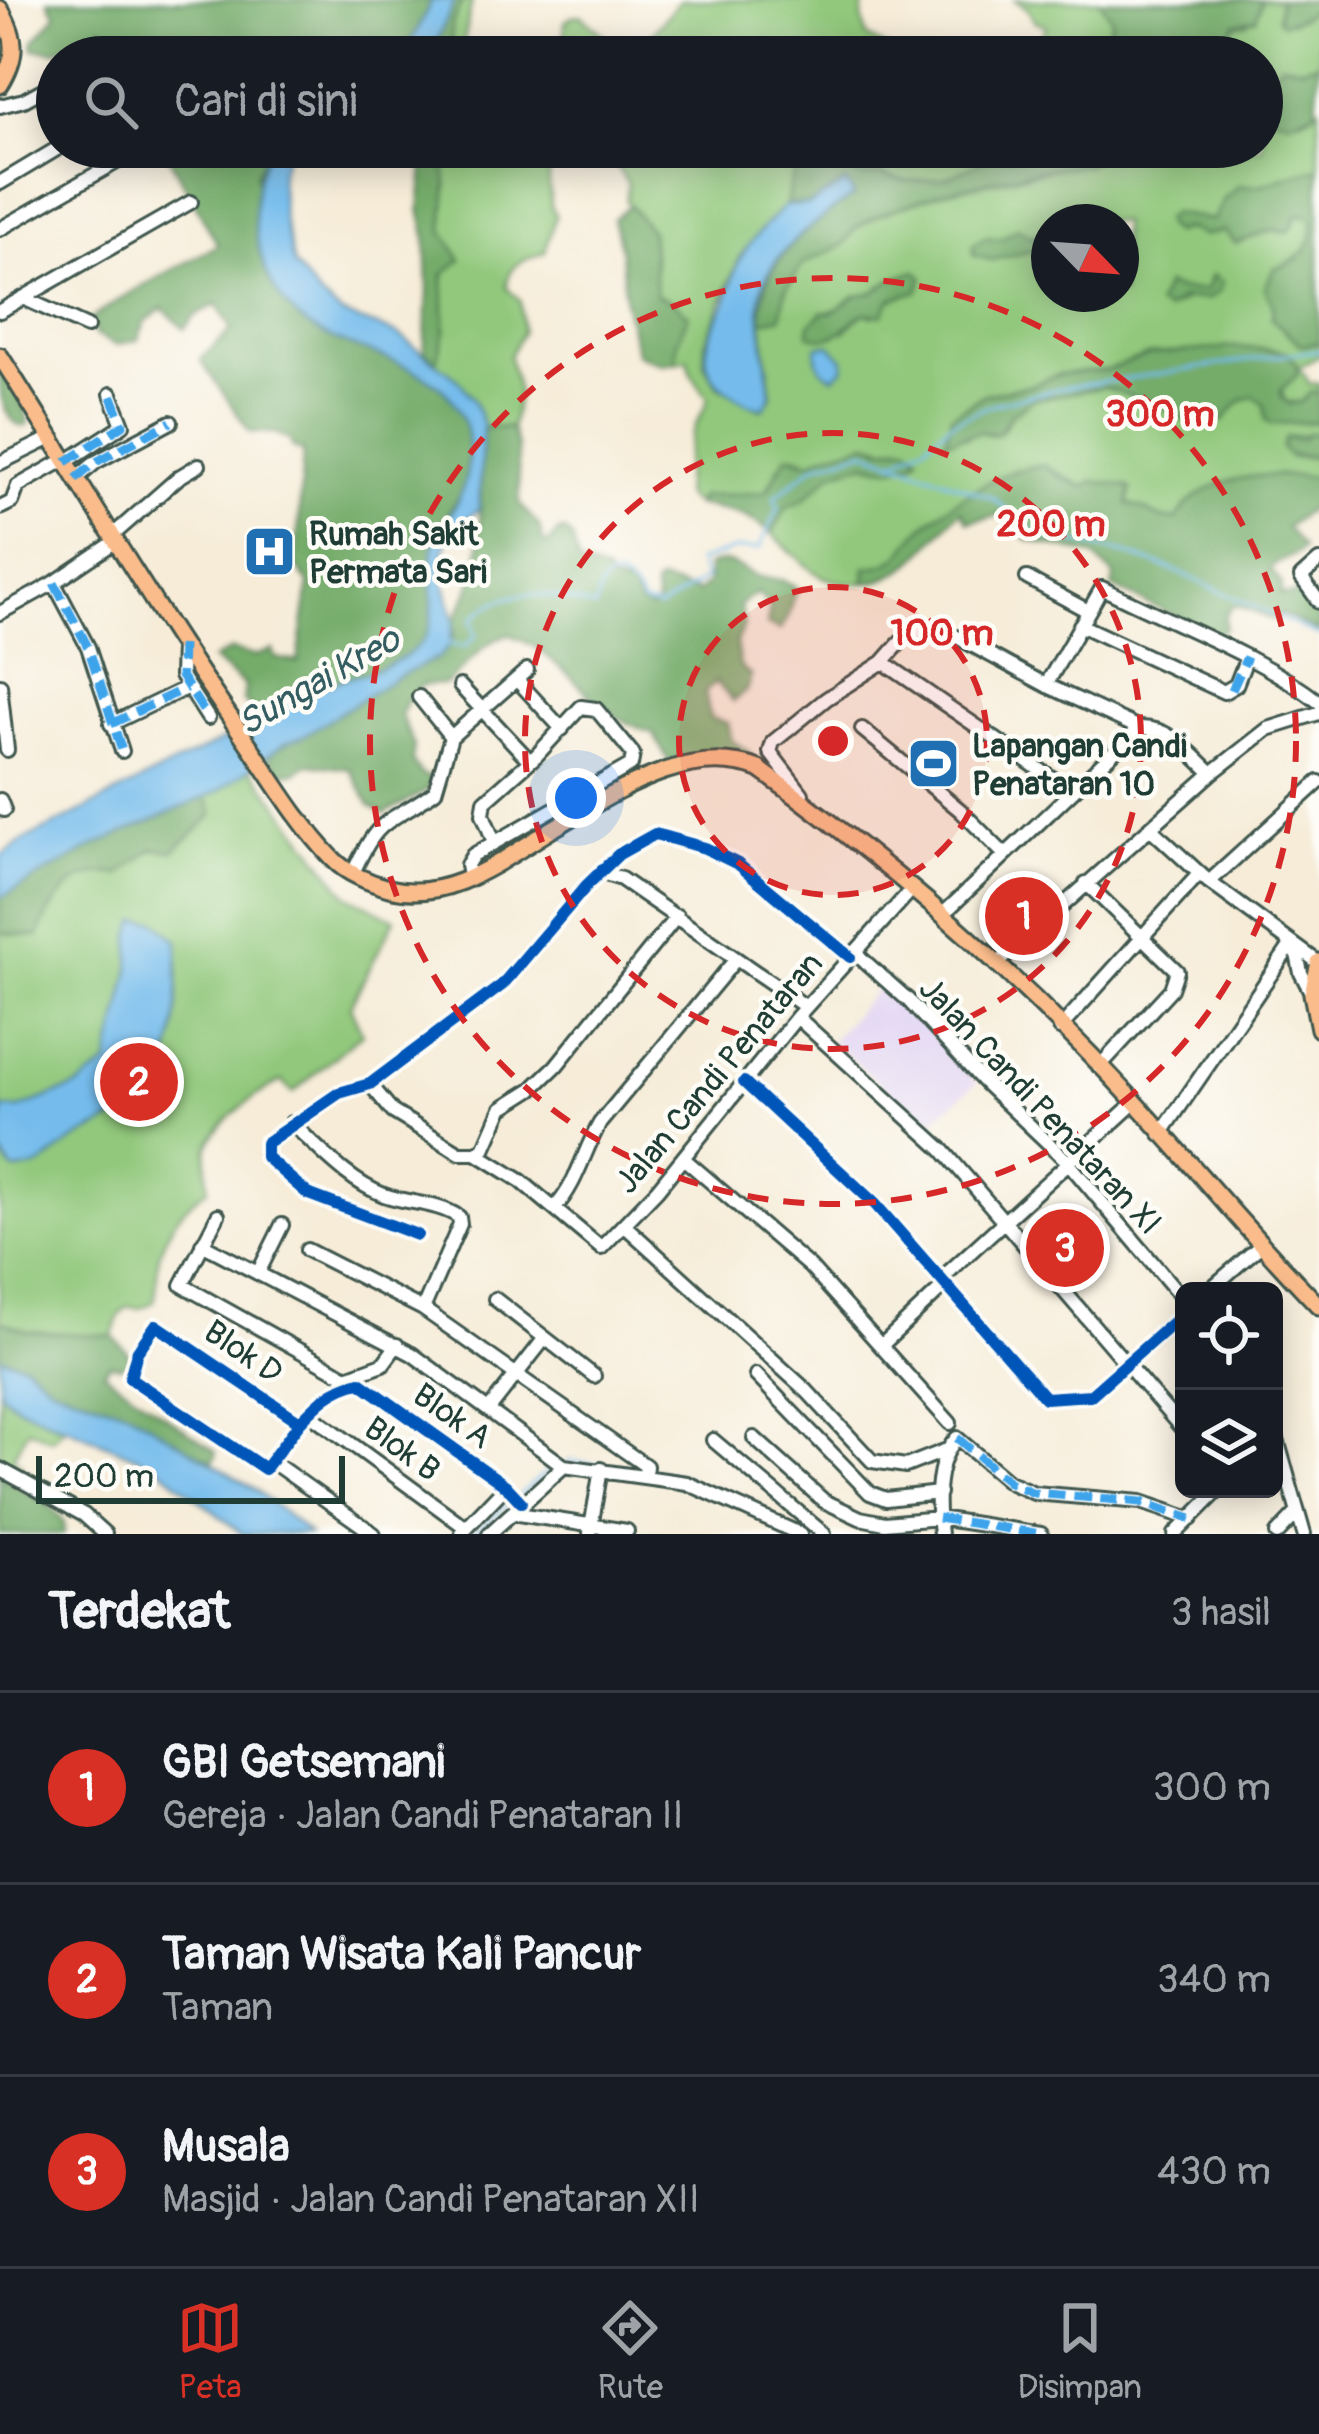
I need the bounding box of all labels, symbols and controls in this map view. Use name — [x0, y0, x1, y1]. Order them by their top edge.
search box — [36, 36, 1283, 168]
icon: search — [78, 69, 144, 135]
text: Cari di sini — [174, 74, 358, 130]
north arrow — [1031, 204, 1139, 312]
text: 300 m — [1105, 392, 1215, 437]
text: 200 m — [996, 502, 1106, 547]
place label: Rumah Sakit Permata Sari — [309, 514, 487, 593]
hospital icon: Rumah Sakit Permata Sari — [242, 524, 298, 580]
text: 100 m — [890, 611, 994, 656]
water label: Sungai Kreo — [230, 616, 410, 746]
centre of rings — [812, 720, 854, 762]
place label: Lapangan Candi Penataran 10 — [972, 726, 1187, 805]
sports icon: Lapangan Candi Penataran 10 — [905, 736, 961, 792]
your location — [546, 768, 606, 828]
pin: 1 — [985, 871, 1063, 961]
street label: Jalan Candi Penataran — [606, 944, 832, 1202]
street label: Jalan Candi Penataran XI — [910, 969, 1170, 1243]
pin: 2 — [100, 1037, 178, 1127]
pin: 3 — [1026, 1203, 1104, 1293]
map controls — [1175, 1282, 1283, 1498]
button: locate — [1175, 1282, 1283, 1390]
street label: Blok D — [196, 1311, 290, 1393]
street label: Blok A — [405, 1375, 499, 1458]
button: layers — [1175, 1390, 1283, 1498]
street label: Blok B — [356, 1408, 448, 1490]
scale bar — [36, 1450, 345, 1503]
text: 200 m — [54, 1456, 154, 1497]
text: Terdekat — [48, 1580, 230, 1644]
text: 3 hasil — [1171, 1588, 1271, 1637]
text: GBI Getsemani — [162, 1735, 445, 1791]
text: 1 — [79, 1763, 95, 1812]
text: 300 m — [1153, 1763, 1271, 1812]
text: Gereja · Jalan Candi Penataran II — [162, 1791, 684, 1840]
text: Taman Wisata Kali Pancur — [162, 1927, 641, 1983]
text: 2 — [76, 1955, 98, 2004]
text: 340 m — [1157, 1955, 1271, 2004]
text: Taman — [162, 1983, 273, 2032]
text: Musala — [162, 2119, 290, 2175]
text: 3 — [76, 2147, 98, 2196]
text: 430 m — [1157, 2147, 1271, 2196]
text: Masjid · Jalan Candi Penataran XII — [162, 2175, 700, 2224]
tab: Peta — [177, 2295, 243, 2408]
tab: Rute — [597, 2295, 663, 2408]
tab: Disimpan — [1018, 2295, 1142, 2408]

